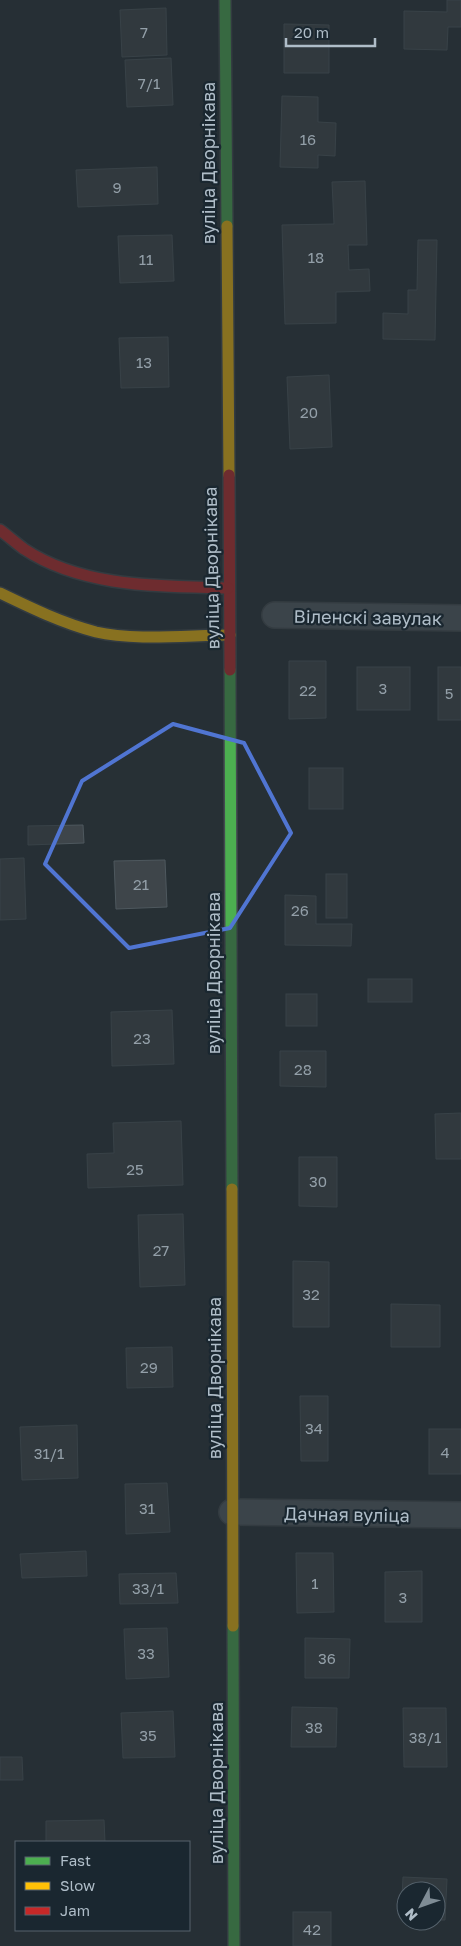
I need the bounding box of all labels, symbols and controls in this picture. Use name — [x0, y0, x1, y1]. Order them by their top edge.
scale bar — [286, 15, 375, 47]
house number: 7 — [140, 23, 148, 41]
text: 20 m — [294, 23, 329, 41]
house number: 7/1 — [138, 74, 160, 92]
street label: вуліца Дворнікава — [197, 82, 219, 244]
house number: 16 — [300, 130, 316, 148]
house number: 9 — [112, 178, 122, 196]
house number: 18 — [308, 248, 324, 266]
house number: 11 — [139, 250, 153, 268]
house number: 13 — [136, 353, 152, 371]
house number: 20 — [300, 403, 318, 421]
street label: вуліца Дворнікава — [199, 487, 223, 649]
street label: Віленскі завулак — [294, 605, 442, 629]
house number: 3 — [379, 679, 387, 697]
house number: 22 — [299, 681, 317, 699]
house number: 5 — [445, 684, 453, 702]
house number: 21 — [133, 875, 149, 893]
street label: вуліца Дворнікава — [202, 892, 224, 1054]
house number: 26 — [291, 901, 309, 919]
house number: 23 — [133, 1029, 151, 1047]
house number: 28 — [294, 1060, 312, 1078]
house number: 25 — [126, 1160, 144, 1178]
house number: 30 — [309, 1172, 327, 1190]
house number: 27 — [153, 1241, 169, 1259]
house number: 32 — [302, 1285, 320, 1303]
street label: вуліца Дворнікава — [203, 1297, 225, 1459]
house number: 29 — [140, 1358, 158, 1376]
house number: 34 — [305, 1419, 323, 1437]
house number: 4 — [440, 1443, 450, 1461]
house number: 31/1 — [34, 1444, 64, 1462]
house number: 31 — [139, 1499, 155, 1517]
street label: Дачная вуліца — [284, 1502, 410, 1526]
house number: 1 — [311, 1574, 319, 1592]
house number: 33/1 — [132, 1579, 164, 1597]
house number: 3 — [399, 1588, 407, 1606]
house number: 33 — [137, 1644, 155, 1662]
house number: 36 — [318, 1649, 336, 1667]
street label: вуліца Дворнікава — [205, 1702, 227, 1864]
house number: 38 — [305, 1718, 323, 1736]
house number: 35 — [139, 1726, 157, 1744]
house number: 38/1 — [409, 1728, 441, 1746]
legend — [15, 1841, 190, 1931]
text: Fast — [60, 1851, 91, 1869]
text: Slow — [60, 1876, 95, 1894]
north arrow — [396, 1881, 446, 1931]
text: Jam — [60, 1901, 90, 1919]
text: N — [401, 1905, 421, 1924]
house number: 42 — [303, 1920, 321, 1938]

